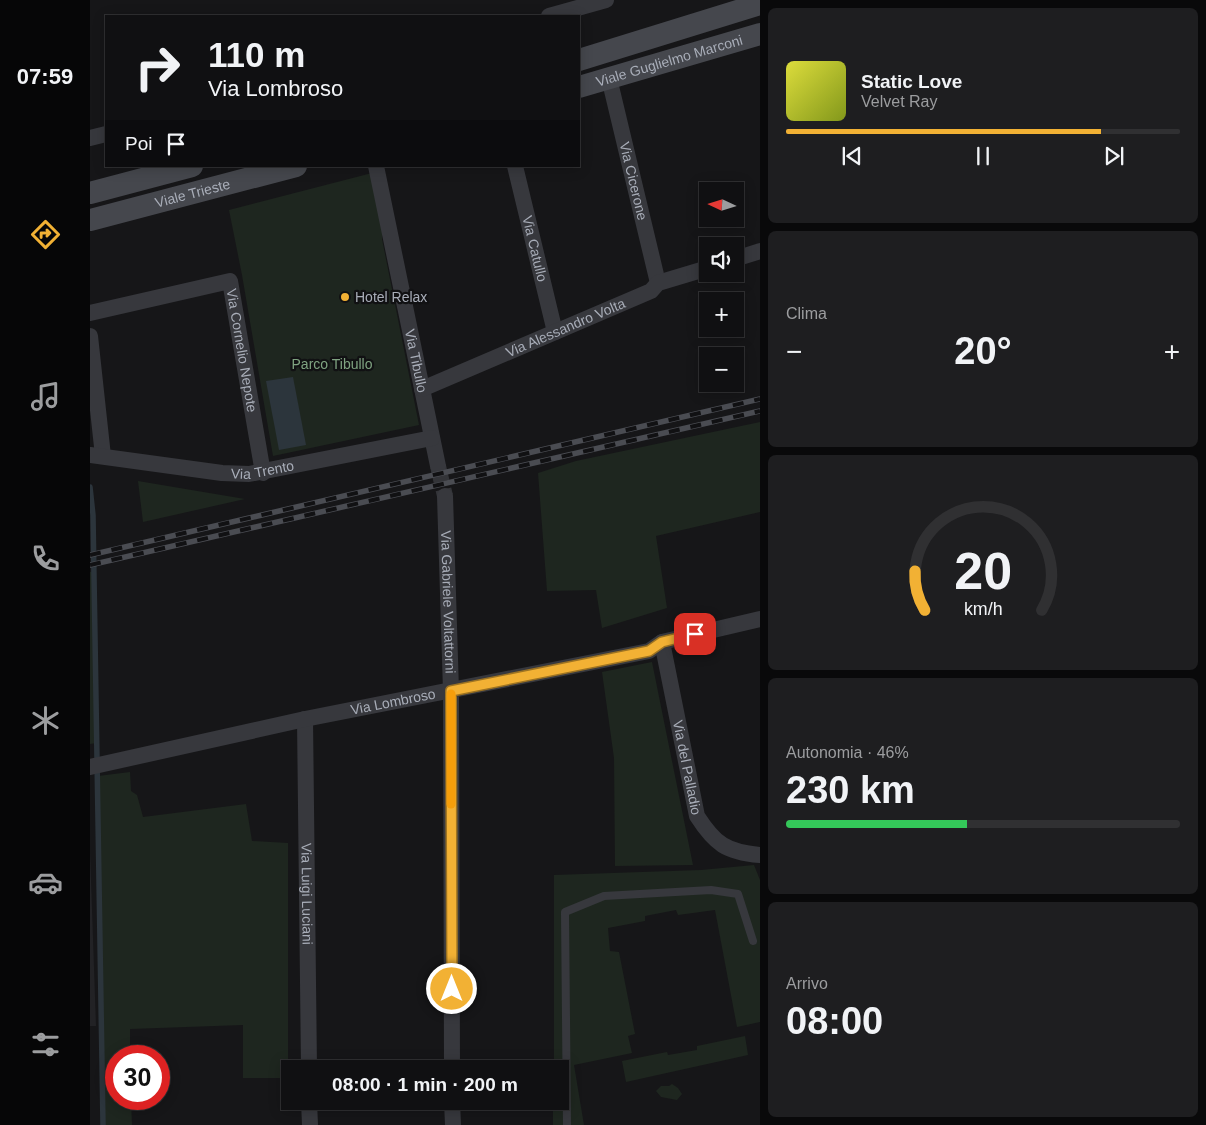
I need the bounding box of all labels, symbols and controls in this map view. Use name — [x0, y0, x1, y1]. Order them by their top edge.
street label: Viale Guglielmo Marconi — [594, 32, 744, 90]
icon: right — [125, 35, 190, 100]
text: 110 m — [208, 35, 305, 74]
text: 07:59 — [17, 64, 73, 89]
text: Static Love — [861, 71, 962, 92]
text: Via Lombroso — [208, 76, 343, 101]
text: Velvet Ray — [861, 93, 937, 110]
icon: arrive — [162, 130, 190, 158]
text: Poi — [125, 133, 152, 154]
street label: Via Cicerone — [617, 140, 651, 222]
icon: previous — [838, 142, 866, 170]
icon: pause — [969, 142, 997, 170]
icon: next — [1100, 142, 1128, 170]
street label: Viale Trieste — [153, 176, 232, 211]
north arrow — [699, 182, 744, 228]
map controls — [699, 182, 744, 392]
street label: Via Catullo — [519, 214, 551, 284]
icon: directions — [28, 217, 63, 252]
button: sound — [699, 237, 744, 282]
street label: Via Cornelio Nepote — [223, 287, 260, 414]
place label: Hotel Relax — [355, 289, 427, 305]
marker: Hotel Relax — [339, 291, 351, 303]
button: + — [699, 292, 744, 337]
street label: Via Alessandro Volta — [503, 295, 628, 360]
text: Clima — [786, 305, 827, 322]
street label: Via Tibullo — [402, 328, 431, 394]
text: 20° — [954, 330, 1012, 372]
text: − — [786, 336, 802, 367]
text: + — [1164, 336, 1180, 367]
button: − — [699, 347, 744, 392]
park label: Parco Tibullo — [292, 356, 373, 372]
icon: music — [28, 379, 63, 414]
street label: Via Trento — [231, 457, 295, 482]
street label: Via Gabriele Voltattorni — [438, 530, 458, 674]
icon: phone — [28, 541, 63, 576]
text: 20 — [954, 542, 1012, 600]
text: km/h — [964, 599, 1002, 619]
pin — [674, 613, 716, 655]
icon: arrive — [681, 620, 709, 648]
street label: Via Lombroso — [349, 685, 437, 718]
icon: climate — [28, 703, 63, 738]
street label: Via del Palladio — [670, 719, 705, 817]
text: Autonomia · 46% — [786, 744, 909, 761]
text: 230 km — [786, 769, 915, 811]
street label: Via Luigi Luciani — [298, 843, 316, 945]
icon: car — [28, 865, 63, 900]
position arrow — [425, 962, 477, 1014]
text: Arrivo — [786, 975, 828, 992]
text: 08:00 — [786, 1000, 883, 1042]
icon: filters — [28, 1027, 63, 1062]
speed limit sign: 30 — [105, 1045, 170, 1110]
text: 08:00 · 1 min · 200 m — [332, 1074, 518, 1095]

